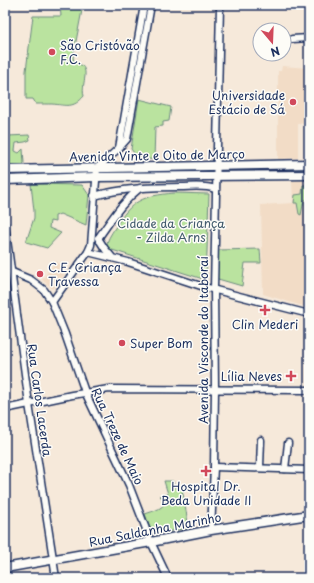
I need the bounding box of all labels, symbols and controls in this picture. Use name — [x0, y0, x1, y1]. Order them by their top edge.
north arrow — [252, 22, 292, 62]
place label: São Cristóvão F.C. — [60, 36, 140, 68]
text: N — [268, 42, 282, 61]
marker: São Cristóvão F.C. — [47, 47, 57, 57]
place label: Universidade Estácio de Sá — [209, 86, 285, 118]
marker: Universidade Estácio de Sá — [288, 97, 298, 107]
street label: Avenida Vinte e Oito de Março — [69, 144, 245, 166]
park label: Cidade da Criança - Zilda Arns — [117, 214, 225, 246]
street label: Avenida Visconde do Itaboraí — [194, 256, 212, 424]
place label: C.E. Criança Travessa — [48, 258, 122, 290]
marker: C.E. Criança Travessa — [35, 269, 45, 279]
marker: Clin Mederi — [259, 304, 271, 316]
place label: Clin Mederi — [232, 315, 298, 333]
place label: Super Bom — [130, 334, 193, 352]
marker: Super Bom — [117, 338, 127, 348]
street label: Rua Carlos Lacerda — [23, 343, 57, 458]
place label: Lília Neves — [221, 367, 283, 385]
marker: Lília Neves — [285, 370, 297, 382]
street label: Rua Treze de Maio — [88, 384, 149, 488]
marker: Hospital Dr. Beda Unidade II — [200, 465, 212, 477]
place label: Hospital Dr. Beda Unidade II — [161, 477, 251, 509]
street label: Rua Saldanha Marinho — [87, 507, 223, 551]

